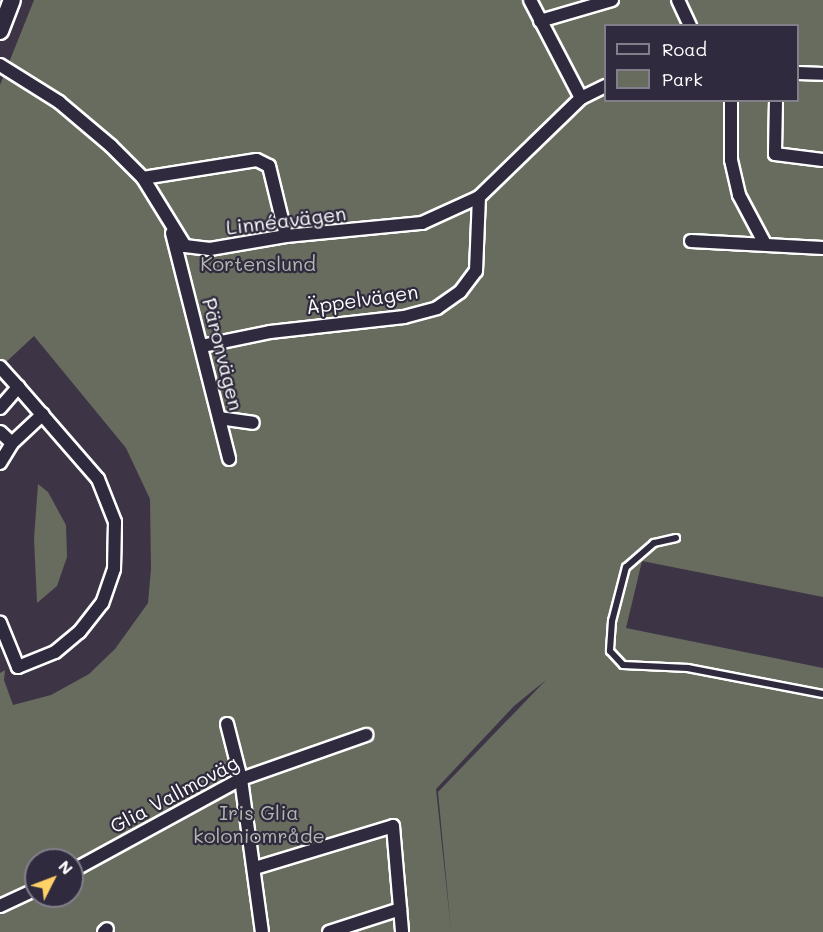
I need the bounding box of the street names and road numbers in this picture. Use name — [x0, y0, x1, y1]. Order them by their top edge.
street label: Linnéavägen — [225, 201, 347, 239]
street label: Äppelvägen — [304, 279, 420, 319]
street label: Päronvägen — [197, 295, 249, 413]
street label: Glia Vallmoväg — [106, 750, 242, 838]

